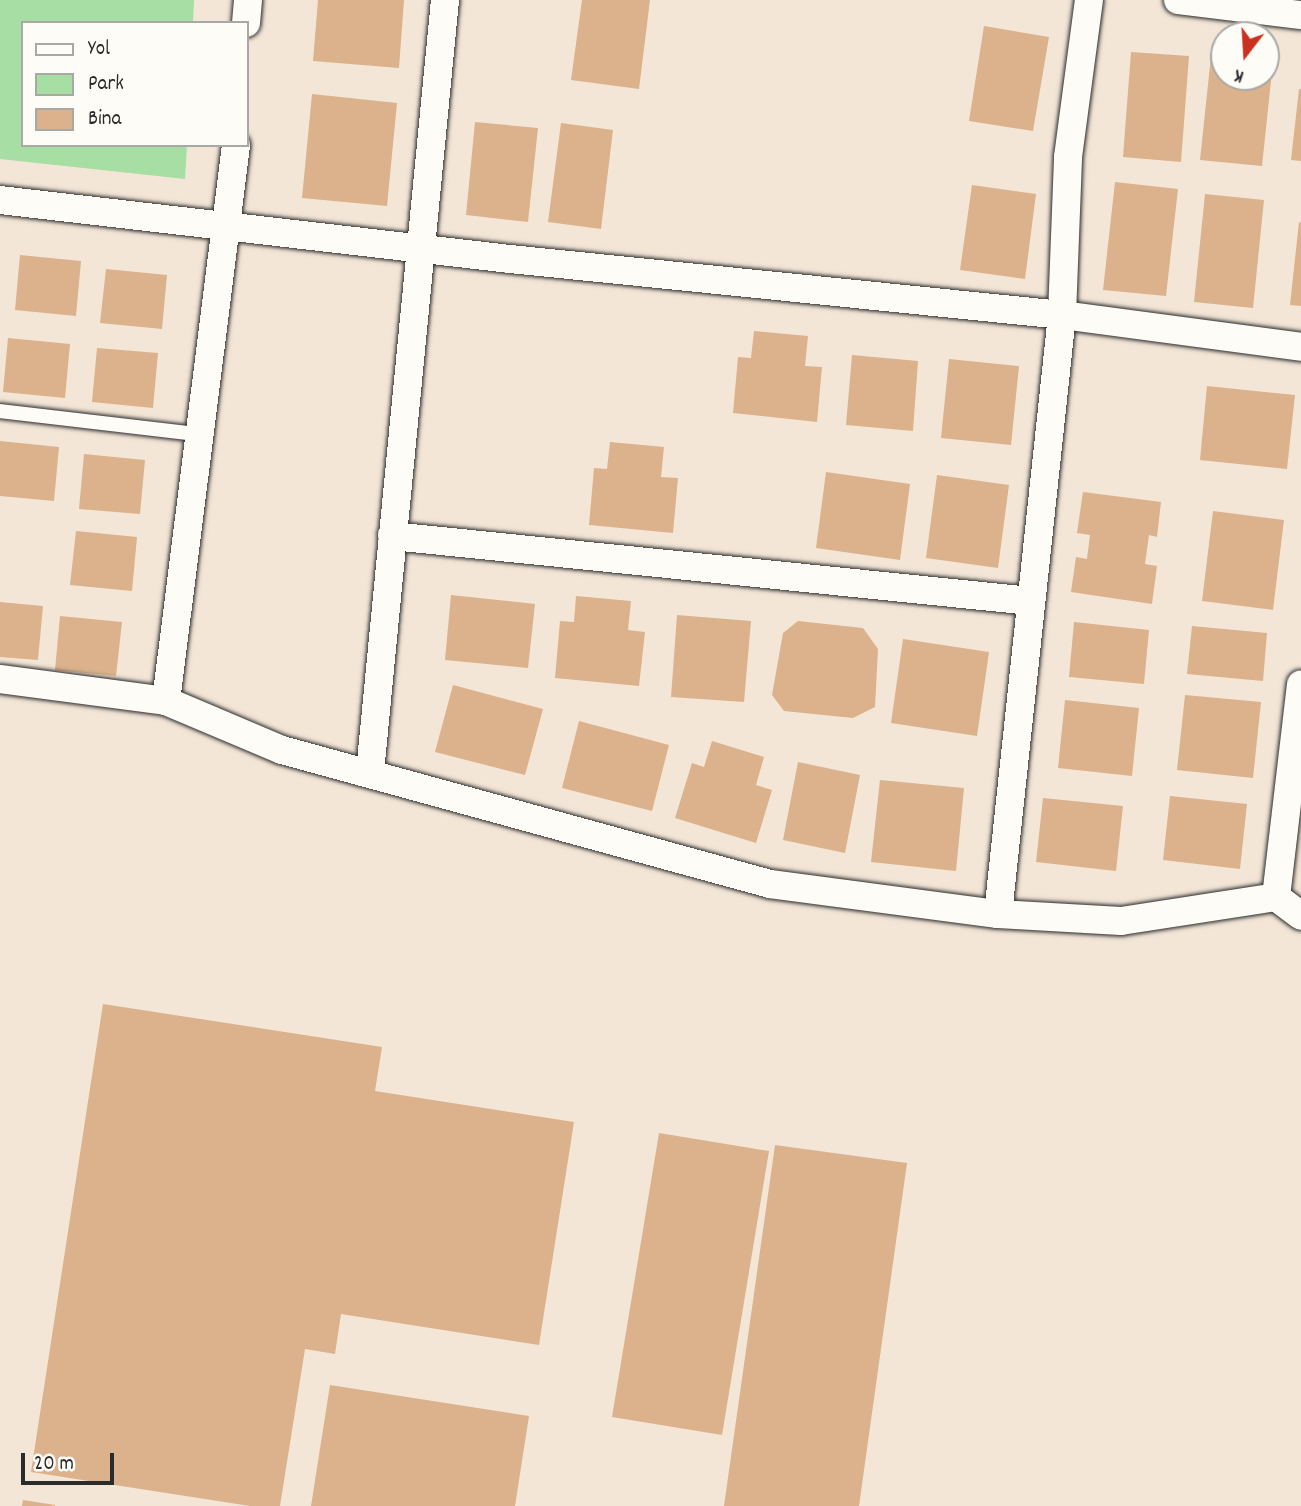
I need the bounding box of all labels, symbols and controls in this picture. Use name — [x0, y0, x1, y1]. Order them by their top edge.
legend — [21, 21, 248, 147]
north arrow — [1210, 21, 1280, 91]
text: Yol — [88, 35, 110, 65]
text: K — [1231, 60, 1247, 89]
text: Park — [88, 70, 124, 100]
text: Bina — [88, 105, 121, 135]
scale bar — [24, 1440, 117, 1484]
text: 20 m — [34, 1450, 74, 1480]

